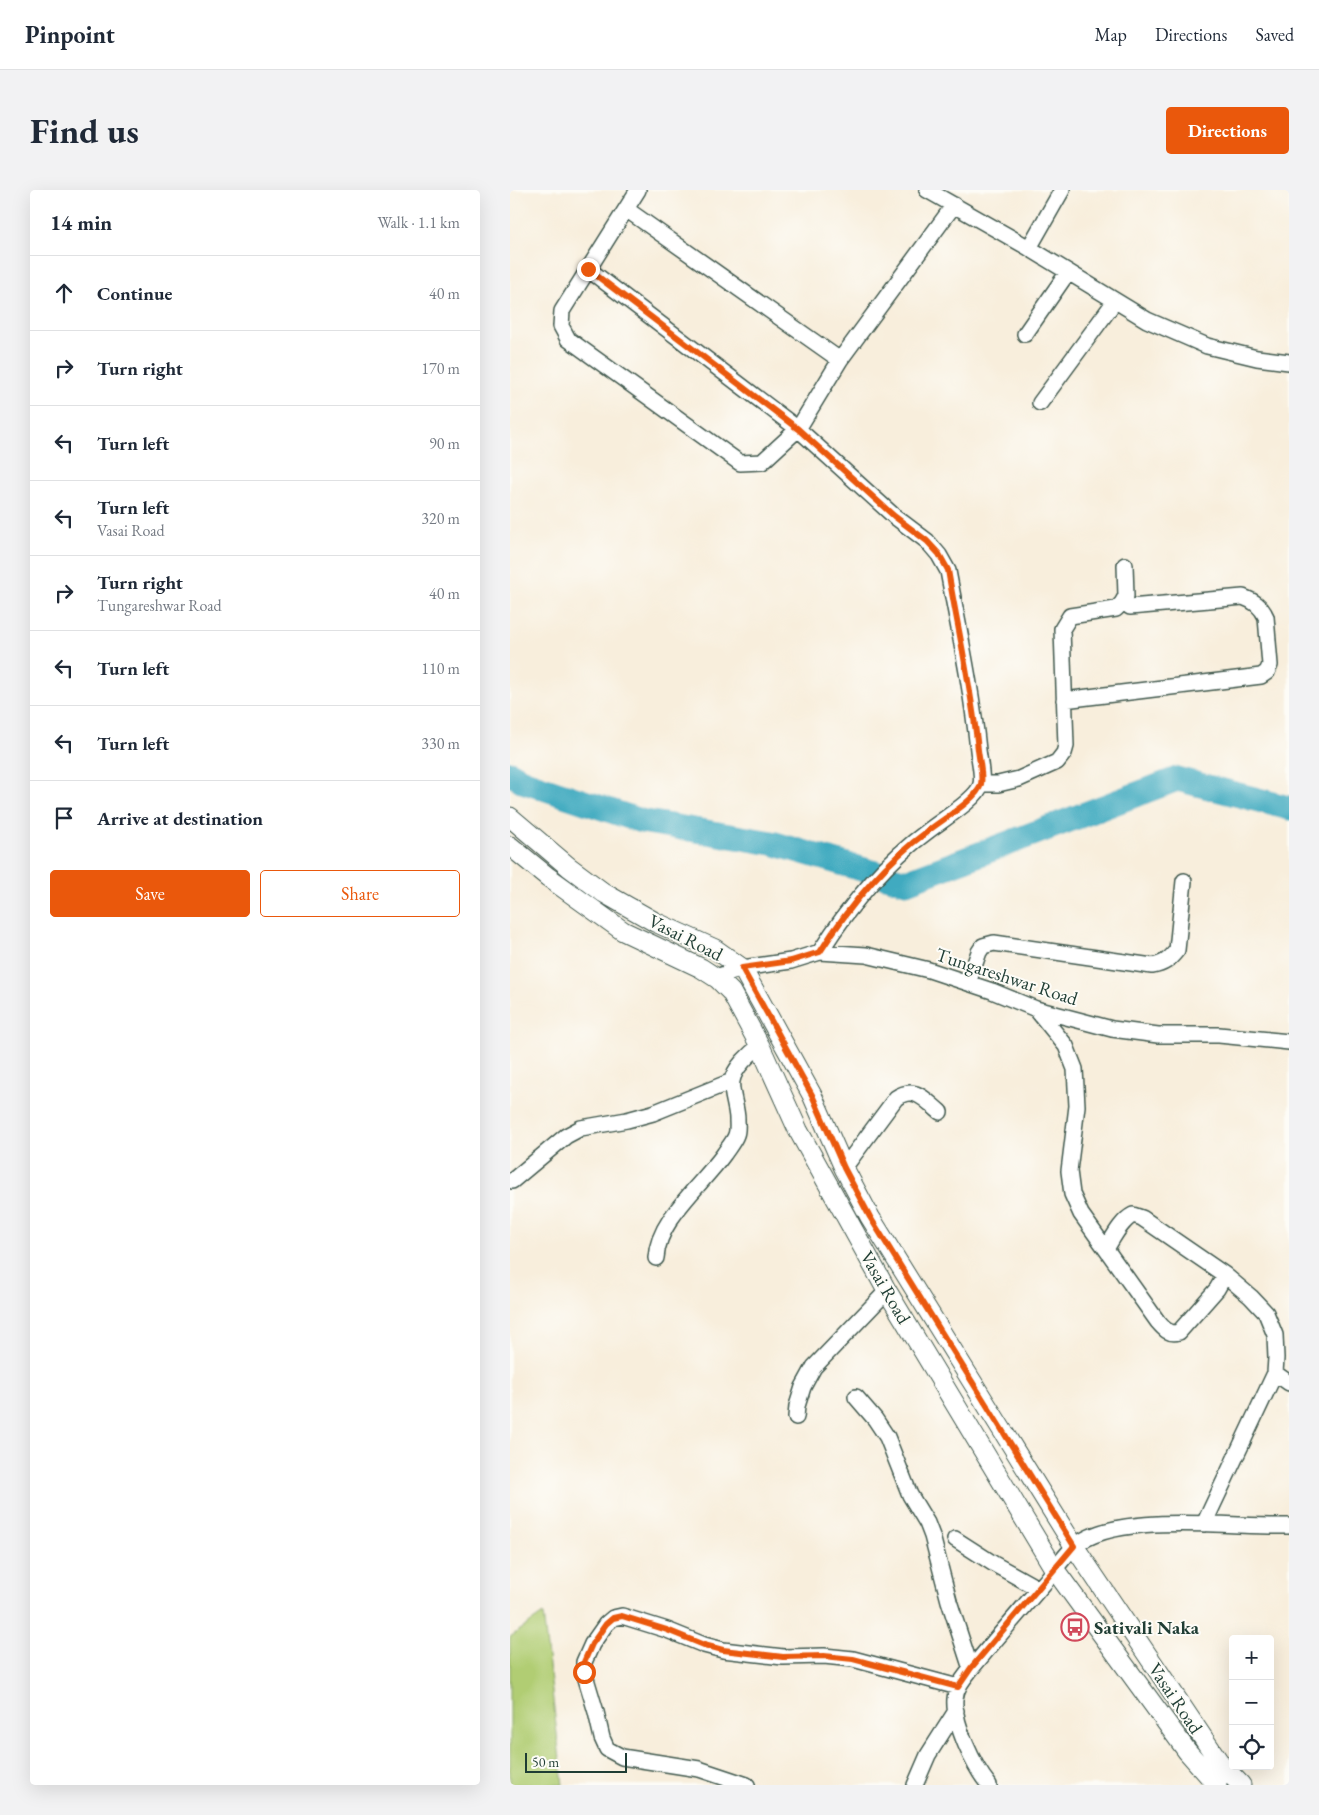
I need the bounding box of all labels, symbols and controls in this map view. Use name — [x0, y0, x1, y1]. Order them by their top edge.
text: Pinpoint — [25, 19, 115, 50]
text: Map — [1095, 23, 1127, 46]
text: Directions — [1155, 23, 1227, 46]
text: Saved — [1255, 23, 1294, 46]
button: Directions — [1166, 107, 1289, 154]
text: Find us — [30, 108, 139, 153]
text: 14 min — [50, 209, 112, 236]
text: Walk · 1.1 km — [377, 212, 460, 233]
route end — [577, 258, 600, 281]
icon: ahead — [50, 279, 78, 307]
text: Continue — [97, 281, 172, 306]
text: 40 m — [429, 283, 460, 304]
icon: right — [50, 354, 78, 382]
text: Turn right — [97, 356, 183, 381]
text: 170 m — [421, 358, 460, 379]
icon: left — [50, 429, 78, 457]
text: Turn left — [97, 431, 169, 456]
text: 90 m — [429, 433, 460, 454]
text: Turn left — [97, 495, 169, 520]
icon: left — [50, 504, 78, 532]
text: 320 m — [421, 508, 460, 529]
text: Vasai Road — [97, 520, 165, 541]
text: Turn right — [97, 570, 183, 595]
icon: right — [50, 579, 78, 607]
text: 40 m — [429, 583, 460, 604]
text: Tungareshwar Road — [97, 595, 222, 616]
icon: left — [50, 654, 78, 682]
text: Turn left — [97, 656, 169, 681]
text: 110 m — [421, 658, 460, 679]
icon: left — [50, 729, 78, 757]
text: Turn left — [97, 731, 169, 756]
text: 330 m — [421, 733, 460, 754]
icon: arrive — [50, 804, 78, 832]
text: Arrive at destination — [97, 806, 263, 831]
button: Save — [50, 870, 250, 917]
button: Share — [260, 870, 460, 917]
street label: Vasai Road — [644, 908, 728, 967]
street label: Tungareshwar Road — [933, 942, 1081, 1011]
street label: Vasai Road — [855, 1246, 917, 1329]
bus stop icon: Sativali Naka — [1060, 1612, 1090, 1642]
place label: Sativali Naka — [1094, 1615, 1200, 1640]
map controls — [1229, 1635, 1274, 1770]
button: + — [1229, 1635, 1274, 1680]
street label: Vasai Road — [1143, 1658, 1209, 1739]
route start — [573, 1661, 596, 1684]
button: − — [1229, 1680, 1274, 1725]
button: locate — [1229, 1725, 1274, 1770]
scale bar — [525, 1750, 628, 1773]
text: 50 m — [532, 1753, 559, 1771]

